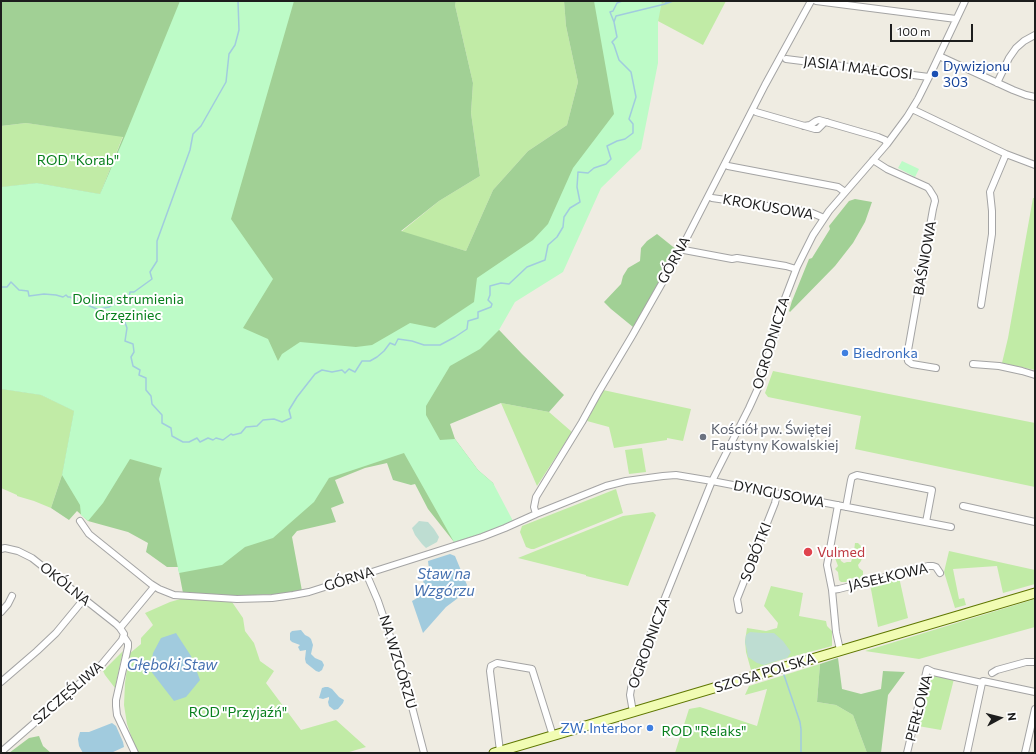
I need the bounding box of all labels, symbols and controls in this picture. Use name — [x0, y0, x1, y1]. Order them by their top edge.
scale bar — [892, 16, 975, 42]
text: 100 m — [897, 24, 931, 38]
street label: JASIA I MAŁGOSI — [803, 53, 913, 83]
place label: Dywizjonu 303 — [943, 58, 1010, 90]
marker: Dywizjonu 303 — [930, 69, 940, 79]
park label: ROD "Korab" — [37, 152, 119, 168]
street label: KROKUSOWA — [721, 191, 815, 223]
street label: BAŚNIOWA — [910, 219, 940, 297]
street label: GÓRNA — [654, 233, 694, 287]
park label: Dolina strumienia Grzęziniec — [72, 291, 184, 324]
street label: OGRODNICZA — [749, 295, 793, 391]
place label: Biedronka — [853, 345, 918, 361]
marker: Biedronka — [840, 348, 850, 358]
place label: Kościół pw. Świętej Faustyny Kowalskiej — [711, 421, 838, 454]
marker: Kościół pw. Świętej Faustyny Kowalskiej — [698, 432, 708, 442]
street label: DYNGUSOWA — [732, 477, 826, 511]
street label: SOBÓTKI — [737, 520, 775, 584]
place label: Vulmed — [817, 544, 865, 560]
marker: Vulmed — [802, 546, 814, 558]
street label: OKÓLNA — [36, 559, 94, 609]
street label: JASEŁKOWA — [846, 560, 930, 594]
street label: GÓRNA — [322, 563, 376, 595]
water label: Staw na Wzgórzu — [413, 565, 475, 600]
street label: OGRODNICZA — [625, 595, 673, 691]
street label: NA WZGÓRZU — [376, 613, 420, 711]
street label: SZOSA POLSKA — [712, 650, 818, 696]
water label: Głęboki Staw — [127, 656, 217, 674]
street label: SZCZĘŚLIWA — [29, 658, 107, 728]
street label: PERŁOWA — [902, 673, 936, 743]
north arrow — [980, 698, 1020, 738]
park label: ROD "Przyjaźń" — [189, 704, 287, 720]
text: N — [1005, 712, 1019, 721]
place label: ZW. Interbor — [560, 720, 642, 736]
marker: ZW. Interbor — [645, 723, 655, 733]
park label: ROD "Relaks" — [661, 723, 747, 739]

